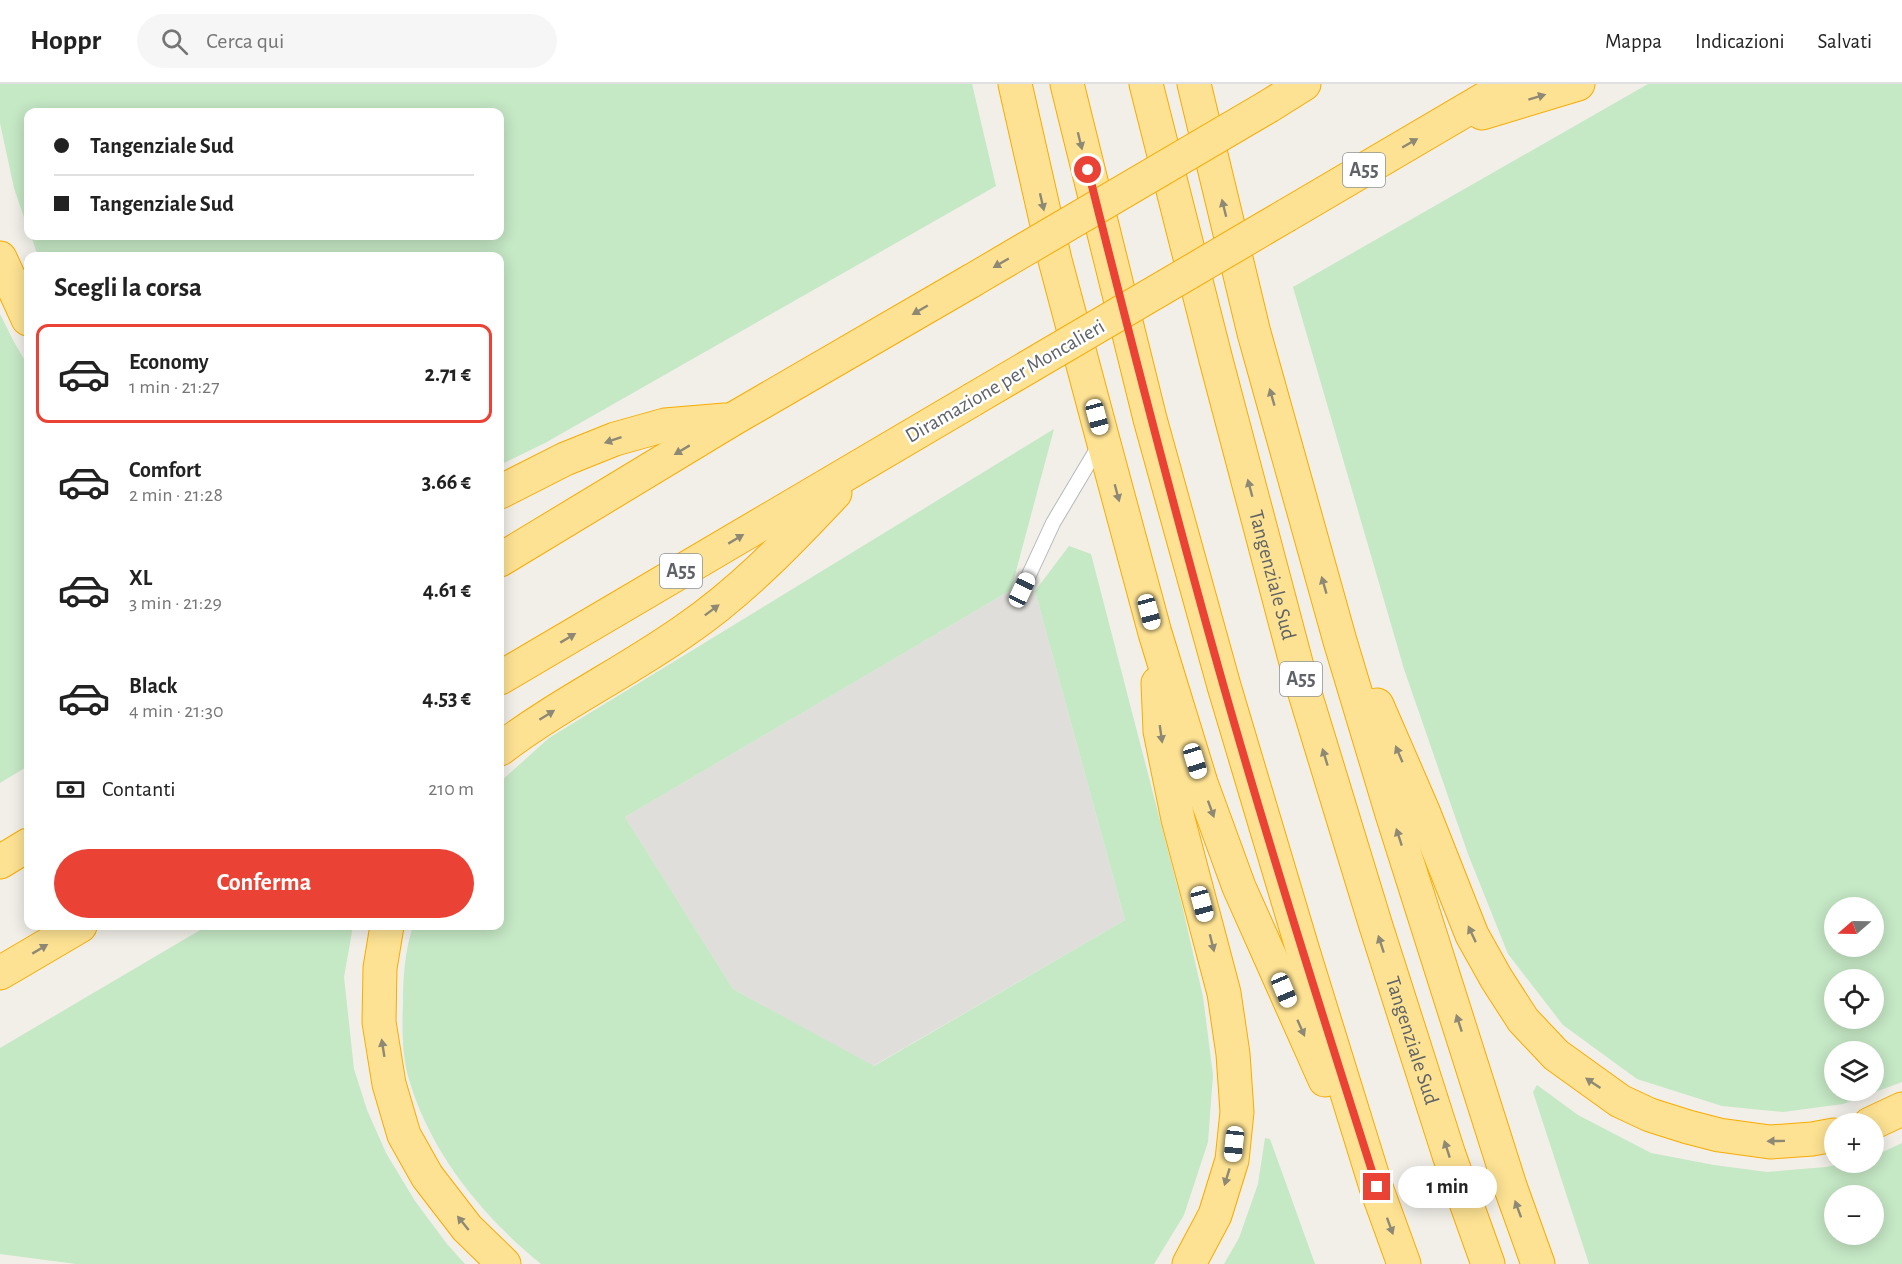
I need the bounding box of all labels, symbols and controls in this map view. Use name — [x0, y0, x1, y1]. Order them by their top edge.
search box — [137, 14, 557, 68]
icon: search — [158, 25, 191, 58]
text: Hoppr — [30, 27, 101, 55]
text: Cerca qui — [206, 30, 284, 52]
text: Mappa — [1605, 31, 1662, 52]
text: Indicazioni — [1695, 31, 1785, 52]
text: Salvati — [1818, 31, 1872, 52]
one-way arrow — [1528, 92, 1546, 101]
one-way arrow — [1076, 132, 1085, 150]
text: Tangenziale Sud — [90, 135, 234, 157]
one-way arrow — [1402, 138, 1419, 148]
road number: A55 — [1343, 153, 1385, 187]
route start — [1074, 156, 1101, 183]
text: Tangenziale Sud — [90, 193, 234, 215]
one-way arrow — [1037, 193, 1047, 212]
one-way arrow — [1219, 198, 1228, 217]
one-way arrow — [992, 258, 1009, 268]
text: Scegli la corsa — [54, 274, 202, 301]
one-way arrow — [911, 305, 928, 315]
street label: Diramazione per Moncalieri — [902, 315, 1108, 447]
icon: car — [57, 347, 111, 401]
text: Economy — [129, 351, 209, 373]
text: 2.71 € — [425, 363, 471, 385]
text: 1 min · 21:27 — [129, 377, 220, 397]
one-way arrow — [1267, 388, 1276, 406]
car — [1084, 397, 1110, 437]
one-way arrow — [604, 436, 622, 445]
one-way arrow — [674, 444, 690, 455]
icon: car — [57, 455, 111, 509]
text: Comfort — [129, 459, 201, 481]
text: 3.66 € — [422, 471, 471, 493]
one-way arrow — [1245, 479, 1254, 497]
one-way arrow — [1113, 484, 1122, 502]
text: 2 min · 21:28 — [129, 485, 223, 505]
street label: Tangenziale Sud — [1246, 508, 1300, 642]
one-way arrow — [728, 533, 744, 544]
road number: A55 — [660, 554, 702, 588]
icon: car — [57, 563, 111, 617]
text: XL — [129, 567, 152, 589]
car — [1006, 570, 1038, 610]
one-way arrow — [1319, 576, 1328, 594]
text: 4.61 € — [423, 579, 471, 601]
car — [1136, 592, 1162, 632]
text: 3 min · 21:29 — [129, 593, 222, 613]
one-way arrow — [704, 605, 719, 617]
one-way arrow — [560, 632, 576, 643]
road number: A55 — [1280, 662, 1322, 696]
icon: car — [57, 671, 111, 725]
text: Black — [129, 675, 177, 697]
text: 4.53 € — [422, 687, 471, 709]
text: 4 min · 21:30 — [129, 701, 224, 721]
one-way arrow — [539, 710, 555, 721]
one-way arrow — [1157, 724, 1166, 743]
car — [1181, 741, 1209, 781]
one-way arrow — [1394, 744, 1404, 762]
one-way arrow — [1320, 748, 1329, 766]
icon: cash — [54, 773, 87, 806]
text: Contanti — [102, 778, 176, 800]
text: 210 m — [428, 779, 474, 799]
one-way arrow — [1206, 800, 1216, 818]
one-way arrow — [1394, 828, 1403, 846]
button: Conferma — [54, 849, 474, 918]
car — [1189, 884, 1215, 924]
north arrow — [1824, 897, 1884, 957]
map controls — [1824, 897, 1884, 1245]
one-way arrow — [1467, 925, 1477, 943]
one-way arrow — [1208, 934, 1218, 953]
one-way arrow — [1376, 935, 1386, 953]
one-way arrow — [32, 944, 49, 954]
button: locate — [1824, 969, 1884, 1029]
car — [1269, 970, 1299, 1010]
street label: Tangenziale Sud — [1382, 974, 1443, 1107]
one-way arrow — [1453, 1014, 1463, 1032]
one-way arrow — [1296, 1020, 1306, 1038]
one-way arrow — [379, 1039, 388, 1058]
button: layers — [1824, 1041, 1884, 1101]
one-way arrow — [1586, 1077, 1602, 1089]
button: + — [1824, 1113, 1884, 1173]
car — [1223, 1125, 1245, 1163]
one-way arrow — [1767, 1136, 1786, 1146]
one-way arrow — [1442, 1140, 1452, 1158]
callout: 1 min — [1398, 1166, 1497, 1208]
one-way arrow — [1222, 1168, 1231, 1186]
route end — [1363, 1173, 1390, 1200]
text: 1 min — [1426, 1177, 1469, 1197]
button: − — [1824, 1185, 1884, 1245]
one-way arrow — [1513, 1200, 1523, 1218]
one-way arrow — [457, 1215, 470, 1230]
one-way arrow — [1386, 1217, 1396, 1235]

